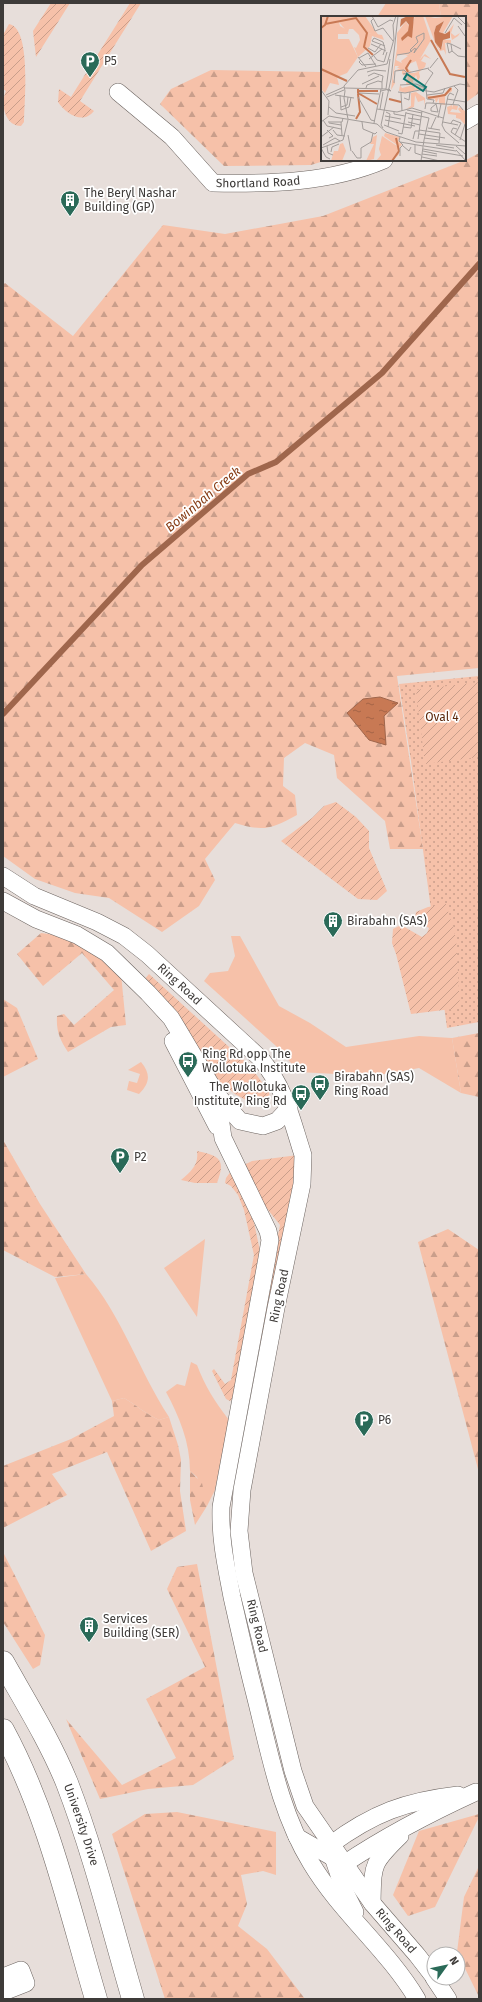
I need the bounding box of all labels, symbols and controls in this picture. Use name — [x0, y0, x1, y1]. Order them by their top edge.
inset map — [321, 16, 466, 161]
parking icon: P5 — [79, 50, 101, 78]
place label: P5 — [104, 54, 117, 68]
street label: Shortland Road — [216, 173, 301, 190]
place label: The Beryl Nashar Building (GP) — [84, 186, 177, 214]
building icon: The Beryl Nashar Building (GP) — [59, 189, 81, 217]
water label: Bowinbah Creek — [162, 463, 244, 535]
park label: Oval 4 — [425, 710, 459, 724]
building icon: Birabahn (SAS) — [322, 910, 344, 938]
place label: Birabahn (SAS) — [347, 914, 427, 928]
street label: Ring Road — [155, 960, 205, 1008]
place label: Ring Rd opp The Wollotuka Institute — [202, 1047, 306, 1075]
bus stop icon: Ring Rd opp The Wollotuka Institute — [177, 1050, 199, 1078]
place label: Birabahn (SAS) Ring Road — [334, 1070, 414, 1098]
bus stop icon: Birabahn (SAS) Ring Road — [309, 1073, 331, 1101]
place label: The Wollotuka Institute, Ring Rd — [194, 1080, 287, 1108]
bus stop icon: The Wollotuka Institute, Ring Rd — [290, 1083, 312, 1111]
parking icon: P2 — [109, 1146, 131, 1174]
place label: P2 — [134, 1150, 147, 1164]
street label: Ring Road — [266, 1268, 292, 1324]
parking icon: P6 — [353, 1409, 375, 1437]
place label: P6 — [378, 1413, 391, 1427]
street label: Ring Road — [244, 1598, 270, 1654]
place label: Services Building (SER) — [103, 1612, 179, 1640]
building icon: Services Building (SER) — [78, 1615, 100, 1643]
street label: University Drive — [61, 1782, 102, 1867]
street label: Ring Road — [373, 1905, 419, 1956]
north arrow — [426, 1946, 466, 1986]
text: N — [447, 1954, 461, 1967]

